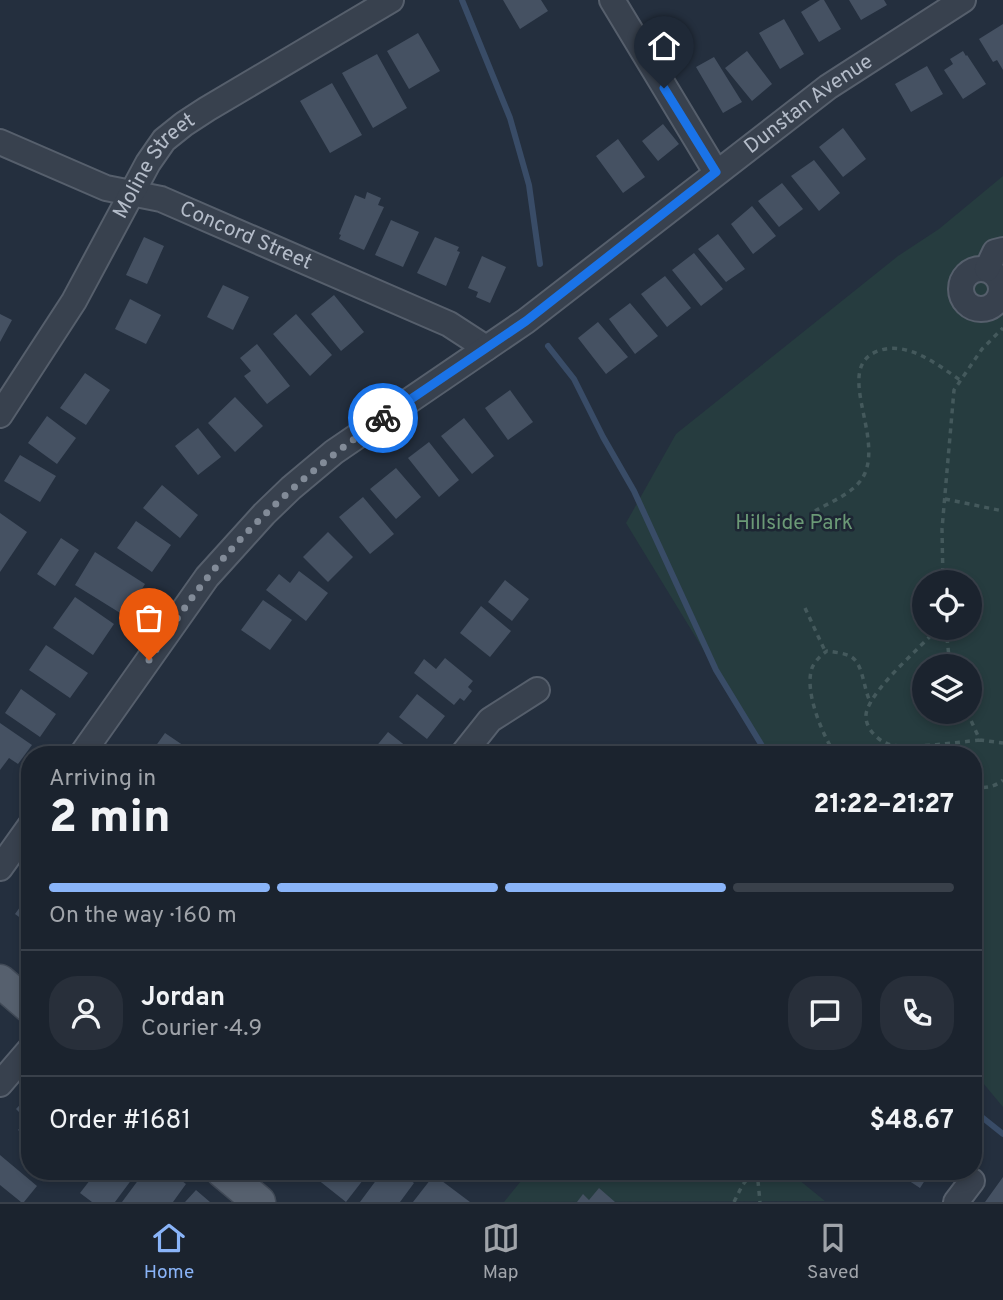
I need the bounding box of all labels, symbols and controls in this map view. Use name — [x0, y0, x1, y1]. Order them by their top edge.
pin — [634, 16, 694, 88]
icon: home — [645, 27, 683, 65]
street label: Dunstan Avenue — [739, 48, 878, 160]
street label: Moline Street — [107, 107, 200, 223]
street label: Concord Street — [175, 195, 316, 276]
courier — [348, 383, 418, 453]
icon: bike — [364, 399, 402, 437]
park label: Hillside Park — [735, 510, 853, 537]
map controls — [912, 570, 982, 724]
button: locate — [912, 570, 982, 640]
pin — [119, 588, 179, 660]
icon: bag — [130, 599, 168, 637]
button: layers — [912, 654, 982, 724]
text: Arriving in — [49, 765, 156, 794]
text: 21:22–21:27 — [814, 789, 954, 822]
text: 2 min — [49, 790, 171, 849]
text: On the way · 160 m — [49, 902, 237, 931]
button: person — [49, 976, 123, 1050]
button: chat — [788, 976, 862, 1050]
button: phone — [880, 976, 954, 1050]
text: Jordan — [141, 982, 225, 1015]
text: Courier · 4.9 — [141, 1015, 262, 1044]
text: Order #1681 — [49, 1105, 191, 1138]
text: $48.67 — [870, 1105, 954, 1138]
tab: Home — [144, 1219, 194, 1285]
tab: Map — [482, 1219, 520, 1285]
tab: Saved — [807, 1219, 859, 1285]

